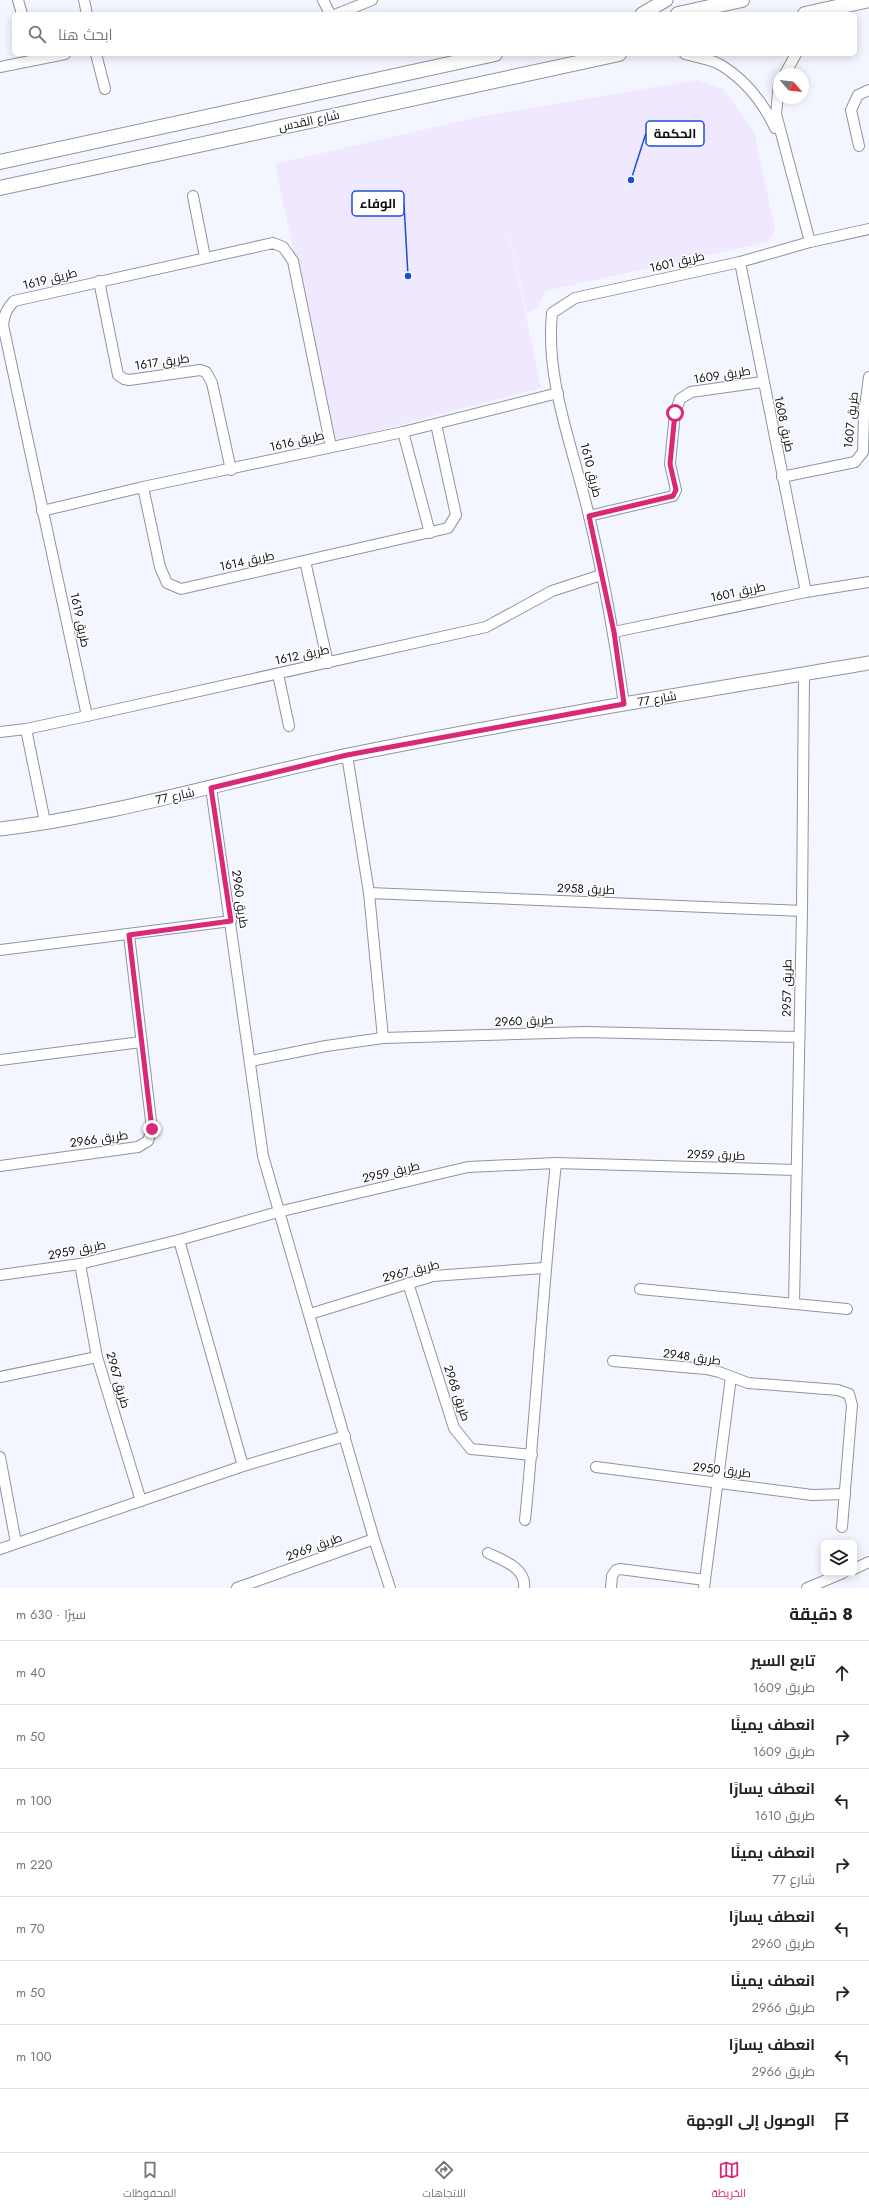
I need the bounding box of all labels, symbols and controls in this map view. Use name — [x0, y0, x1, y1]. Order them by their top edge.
search box — [12, 12, 857, 56]
icon: search — [26, 23, 48, 45]
text: ابحث هنا — [58, 24, 113, 46]
north arrow — [773, 68, 809, 104]
street label: شارع القدس — [277, 106, 341, 136]
callout: الحكمة — [646, 121, 704, 146]
text: الحكمة — [654, 124, 696, 143]
callout: الوفاء — [352, 191, 404, 216]
text: الوفاء — [360, 194, 396, 213]
street label: طريق 1601 — [648, 247, 706, 277]
street label: طريق 1619 — [21, 264, 79, 294]
street label: طريق 1617 — [133, 349, 191, 375]
street label: طريق 1609 — [692, 362, 752, 388]
street label: طريق 1607 — [839, 391, 863, 449]
street label: طريق 1608 — [769, 394, 799, 454]
route start — [666, 404, 684, 422]
street label: طريق 1616 — [268, 426, 326, 456]
street label: طريق 1610 — [575, 441, 607, 499]
street label: طريق 1614 — [218, 546, 276, 576]
street label: طريق 1601 — [709, 577, 767, 607]
street label: طريق 1619 — [65, 591, 95, 649]
street label: طريق 1612 — [273, 640, 331, 670]
street label: شارع 77 — [636, 687, 678, 711]
street label: شارع 77 — [154, 783, 196, 809]
street label: طريق 2960 — [227, 869, 253, 929]
street label: طريق 2958 — [557, 879, 615, 899]
street label: طريق 2957 — [777, 959, 797, 1017]
street label: طريق 2960 — [494, 1011, 554, 1031]
route end — [143, 1120, 161, 1138]
street label: طريق 2966 — [69, 1126, 129, 1152]
street label: طريق 2959 — [686, 1145, 746, 1165]
street label: طريق 2959 — [360, 1157, 422, 1187]
street label: طريق 2959 — [47, 1236, 107, 1264]
street label: طريق 2967 — [381, 1255, 441, 1287]
street label: طريق 2948 — [662, 1344, 722, 1370]
street label: طريق 2967 — [101, 1350, 135, 1410]
street label: طريق 2968 — [439, 1363, 475, 1424]
street label: طريق 2950 — [692, 1457, 752, 1483]
street label: طريق 2969 — [283, 1528, 345, 1565]
map controls — [821, 1540, 857, 1576]
button: layers — [821, 1540, 857, 1576]
text: 8 دقيقة — [789, 1602, 853, 1626]
text: سيرًا · 630 m — [16, 1605, 86, 1624]
text: تابع السير — [751, 1650, 815, 1672]
icon: ahead — [831, 1662, 853, 1684]
text: 40 m — [16, 1663, 45, 1682]
text: طريق 1609 — [753, 1678, 815, 1697]
text: انعطف يمينًا — [731, 1714, 815, 1736]
icon: right — [831, 1726, 853, 1748]
text: 50 m — [16, 1727, 45, 1746]
text: طريق 1609 — [753, 1742, 815, 1761]
text: انعطف يسارًا — [729, 1778, 815, 1800]
icon: left — [831, 1790, 853, 1812]
text: 100 m — [16, 1791, 52, 1810]
text: طريق 1610 — [754, 1806, 815, 1825]
text: انعطف يمينًا — [731, 1842, 815, 1864]
icon: right — [831, 1854, 853, 1876]
text: 220 m — [16, 1855, 53, 1874]
text: شارع 77 — [772, 1870, 815, 1889]
text: انعطف يسارًا — [729, 1906, 815, 1928]
icon: left — [831, 1918, 853, 1940]
text: 70 m — [16, 1919, 45, 1938]
text: طريق 2960 — [751, 1934, 815, 1953]
text: انعطف يمينًا — [731, 1970, 815, 1992]
icon: right — [831, 1982, 853, 2004]
text: 50 m — [16, 1983, 45, 2002]
text: طريق 2966 — [752, 1998, 815, 2017]
text: انعطف يسارًا — [729, 2034, 815, 2056]
icon: left — [831, 2046, 853, 2068]
text: 100 m — [16, 2047, 52, 2066]
text: طريق 2966 — [752, 2062, 815, 2081]
text: الوصول إلى الوجهة — [686, 2110, 815, 2132]
icon: arrive — [831, 2110, 853, 2132]
tab: المحفوظات — [123, 2159, 176, 2203]
tab: الاتجاهات — [422, 2159, 466, 2203]
tab: الخريطة — [712, 2159, 746, 2203]

